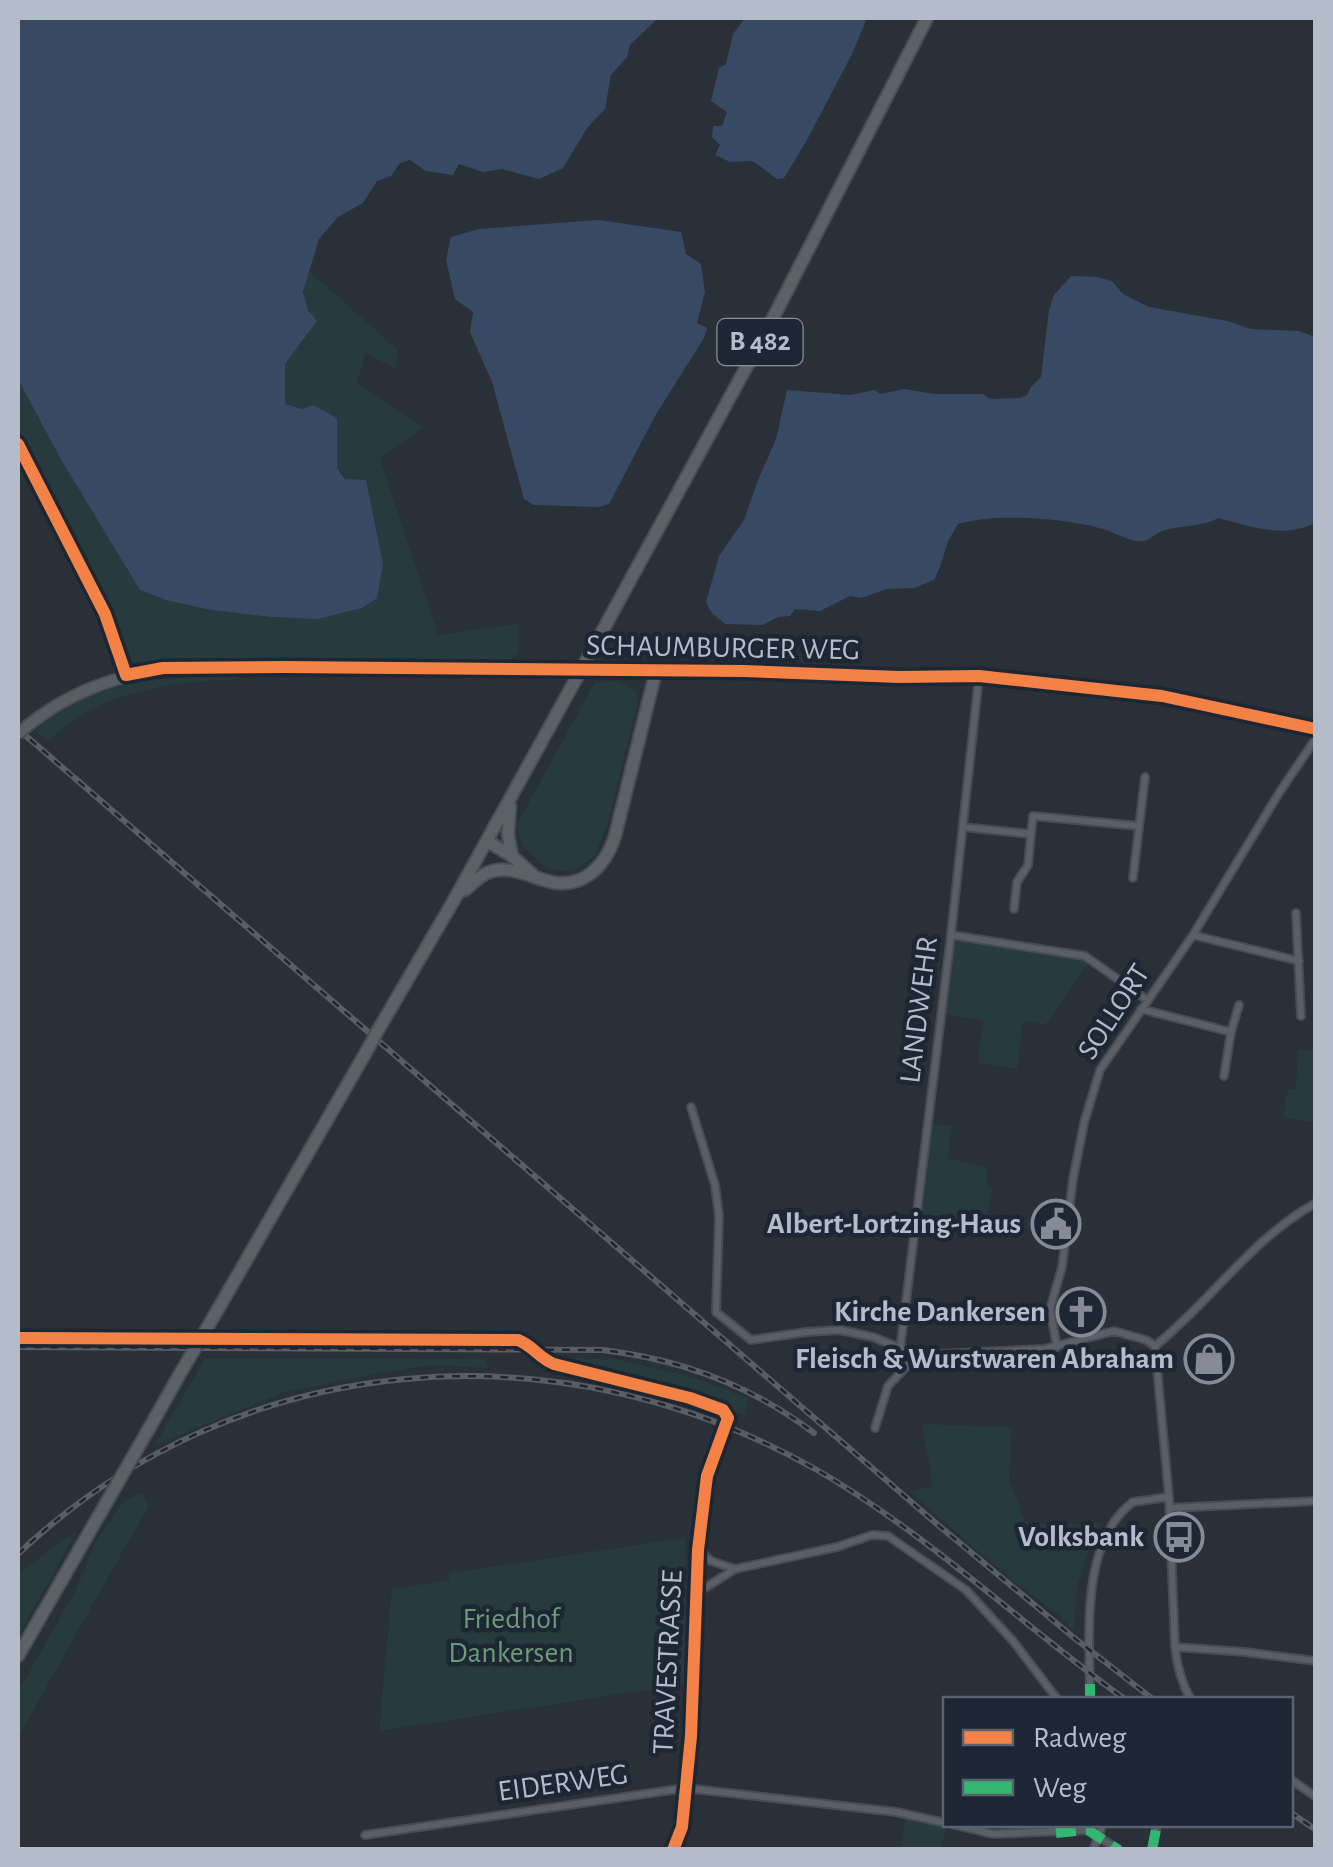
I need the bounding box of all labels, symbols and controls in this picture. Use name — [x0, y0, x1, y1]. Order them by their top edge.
road number: B 482 — [718, 319, 802, 365]
street label: SCHAUMBURGER WEG — [586, 631, 860, 665]
street label: LANDWEHR — [895, 935, 943, 1085]
street label: SOLLORT — [1072, 959, 1156, 1065]
public building icon: Albert-Lortzing-Haus — [1030, 1198, 1082, 1250]
place label: Albert-Lortzing-Haus — [767, 1209, 1021, 1239]
church icon: Kirche Dankersen — [1055, 1286, 1107, 1338]
place label: Kirche Dankersen — [834, 1297, 1046, 1327]
shop icon: Fleisch & Wurstwaren Abraham — [1183, 1333, 1235, 1385]
place label: Fleisch & Wurstwaren Abraham — [795, 1344, 1174, 1374]
bus stop icon: Volksbank — [1153, 1511, 1205, 1563]
place label: Volksbank — [1018, 1522, 1144, 1552]
street label: TRAVESTRASSE — [648, 1569, 688, 1755]
park label: Friedhof Dankersen — [448, 1604, 574, 1668]
legend — [943, 1697, 1293, 1827]
text: Radweg — [1033, 1723, 1127, 1753]
street label: EIDERWEG — [496, 1759, 630, 1807]
text: Weg — [1033, 1773, 1087, 1803]

